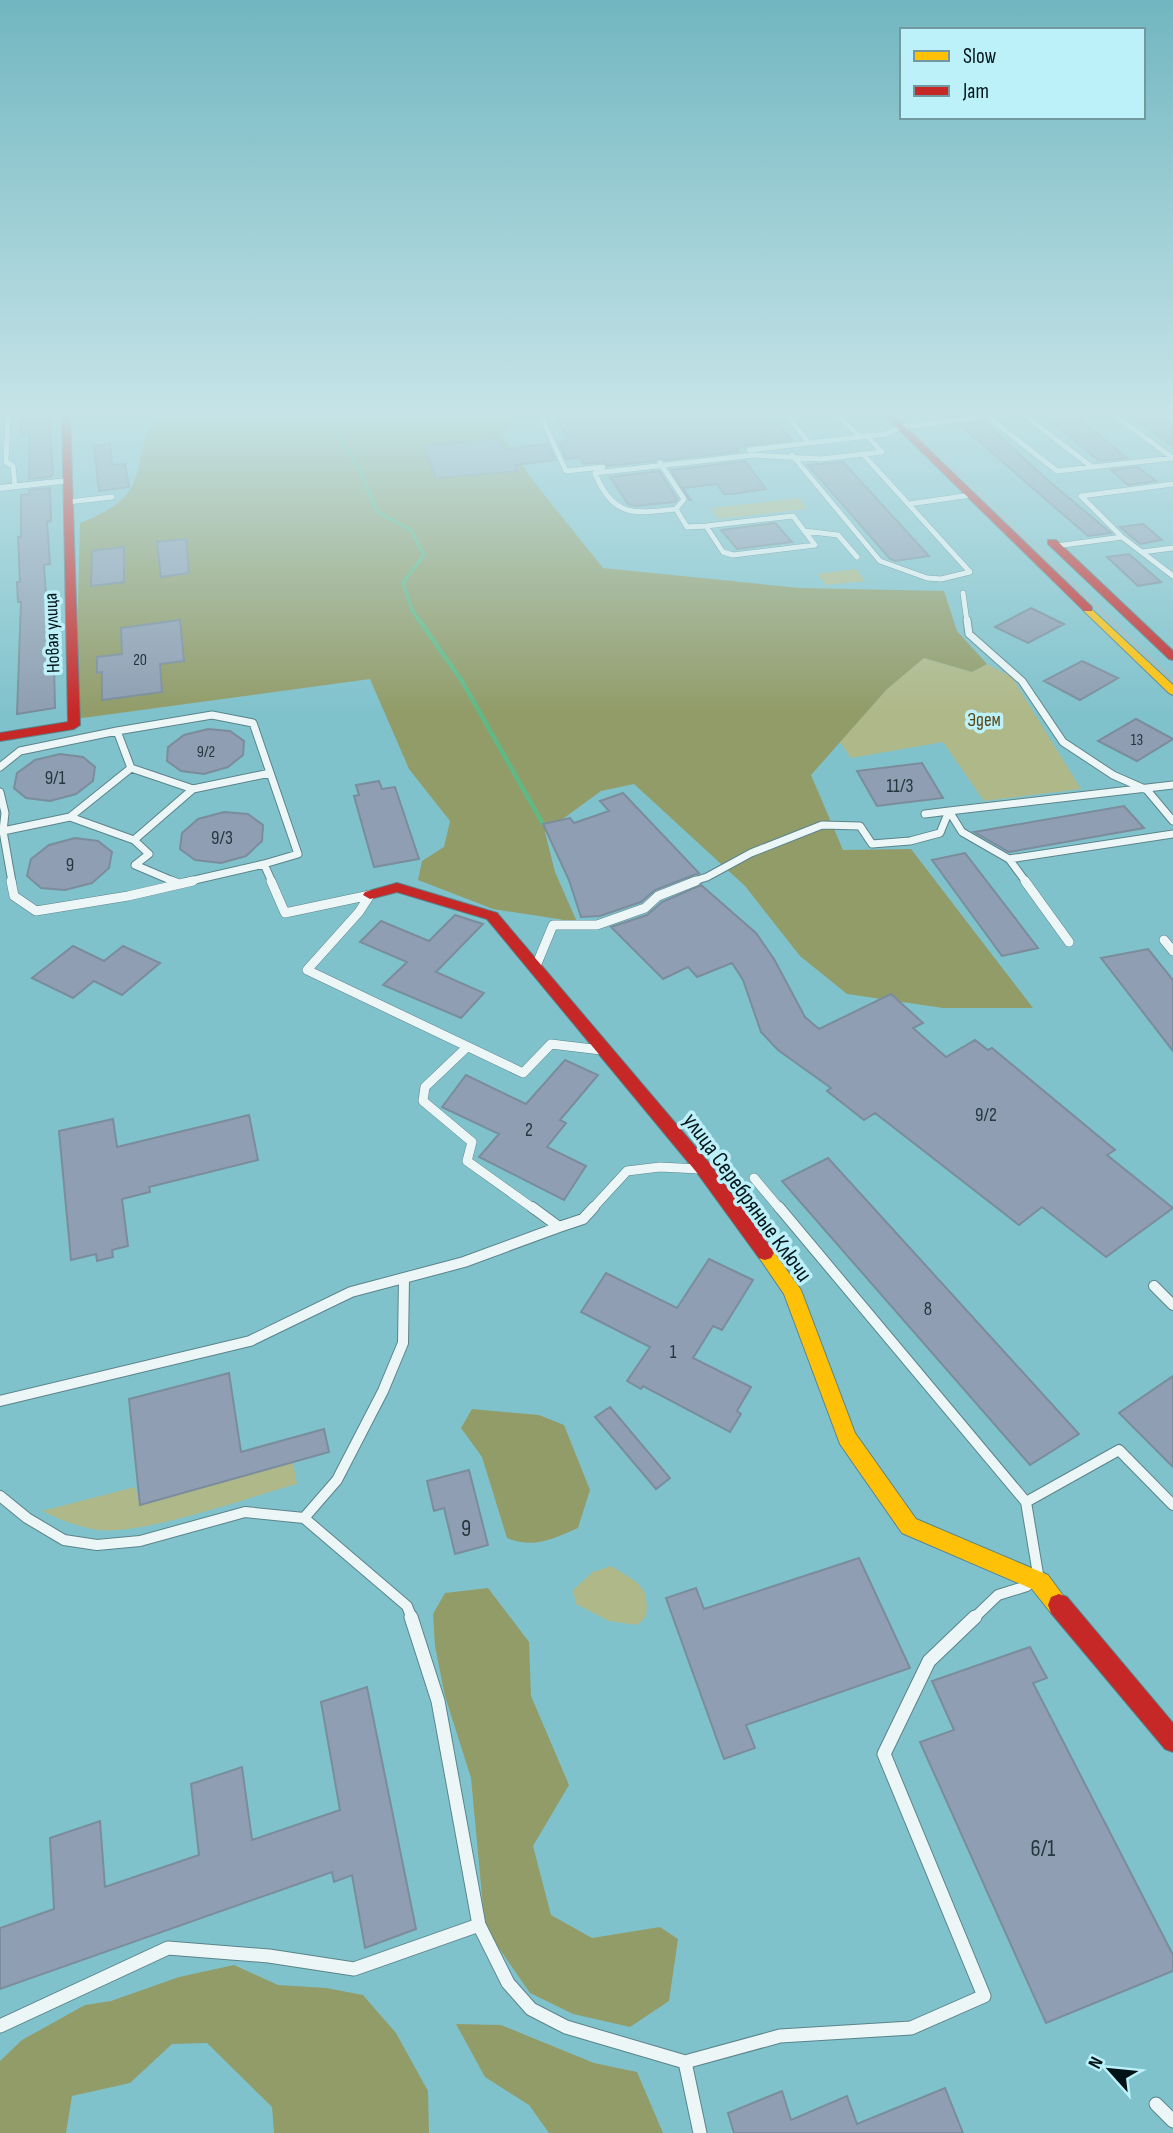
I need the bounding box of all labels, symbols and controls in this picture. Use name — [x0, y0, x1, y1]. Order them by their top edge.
legend — [900, 28, 1145, 119]
text: Slow — [963, 44, 997, 69]
text: Jam — [962, 79, 989, 104]
street label: Новая улица — [40, 592, 65, 673]
house number: 20 — [133, 651, 147, 670]
park label: Эдем — [967, 709, 1001, 732]
house number: 13 — [1131, 731, 1143, 750]
house number: 9/2 — [197, 743, 215, 762]
house number: 9/1 — [45, 767, 66, 790]
house number: 11/3 — [886, 775, 914, 798]
house number: 9/3 — [211, 827, 233, 850]
house number: 9 — [66, 854, 74, 877]
house number: 9/2 — [975, 1104, 997, 1127]
street label: улица Серебряные Ключи — [677, 1108, 818, 1287]
house number: 2 — [525, 1119, 533, 1142]
house number: 8 — [924, 1298, 932, 1321]
house number: 1 — [670, 1341, 677, 1364]
house number: 9 — [461, 1515, 471, 1543]
house number: 6/1 — [1031, 1835, 1055, 1863]
north arrow — [1075, 2035, 1145, 2105]
text: N — [1084, 2053, 1109, 2073]

